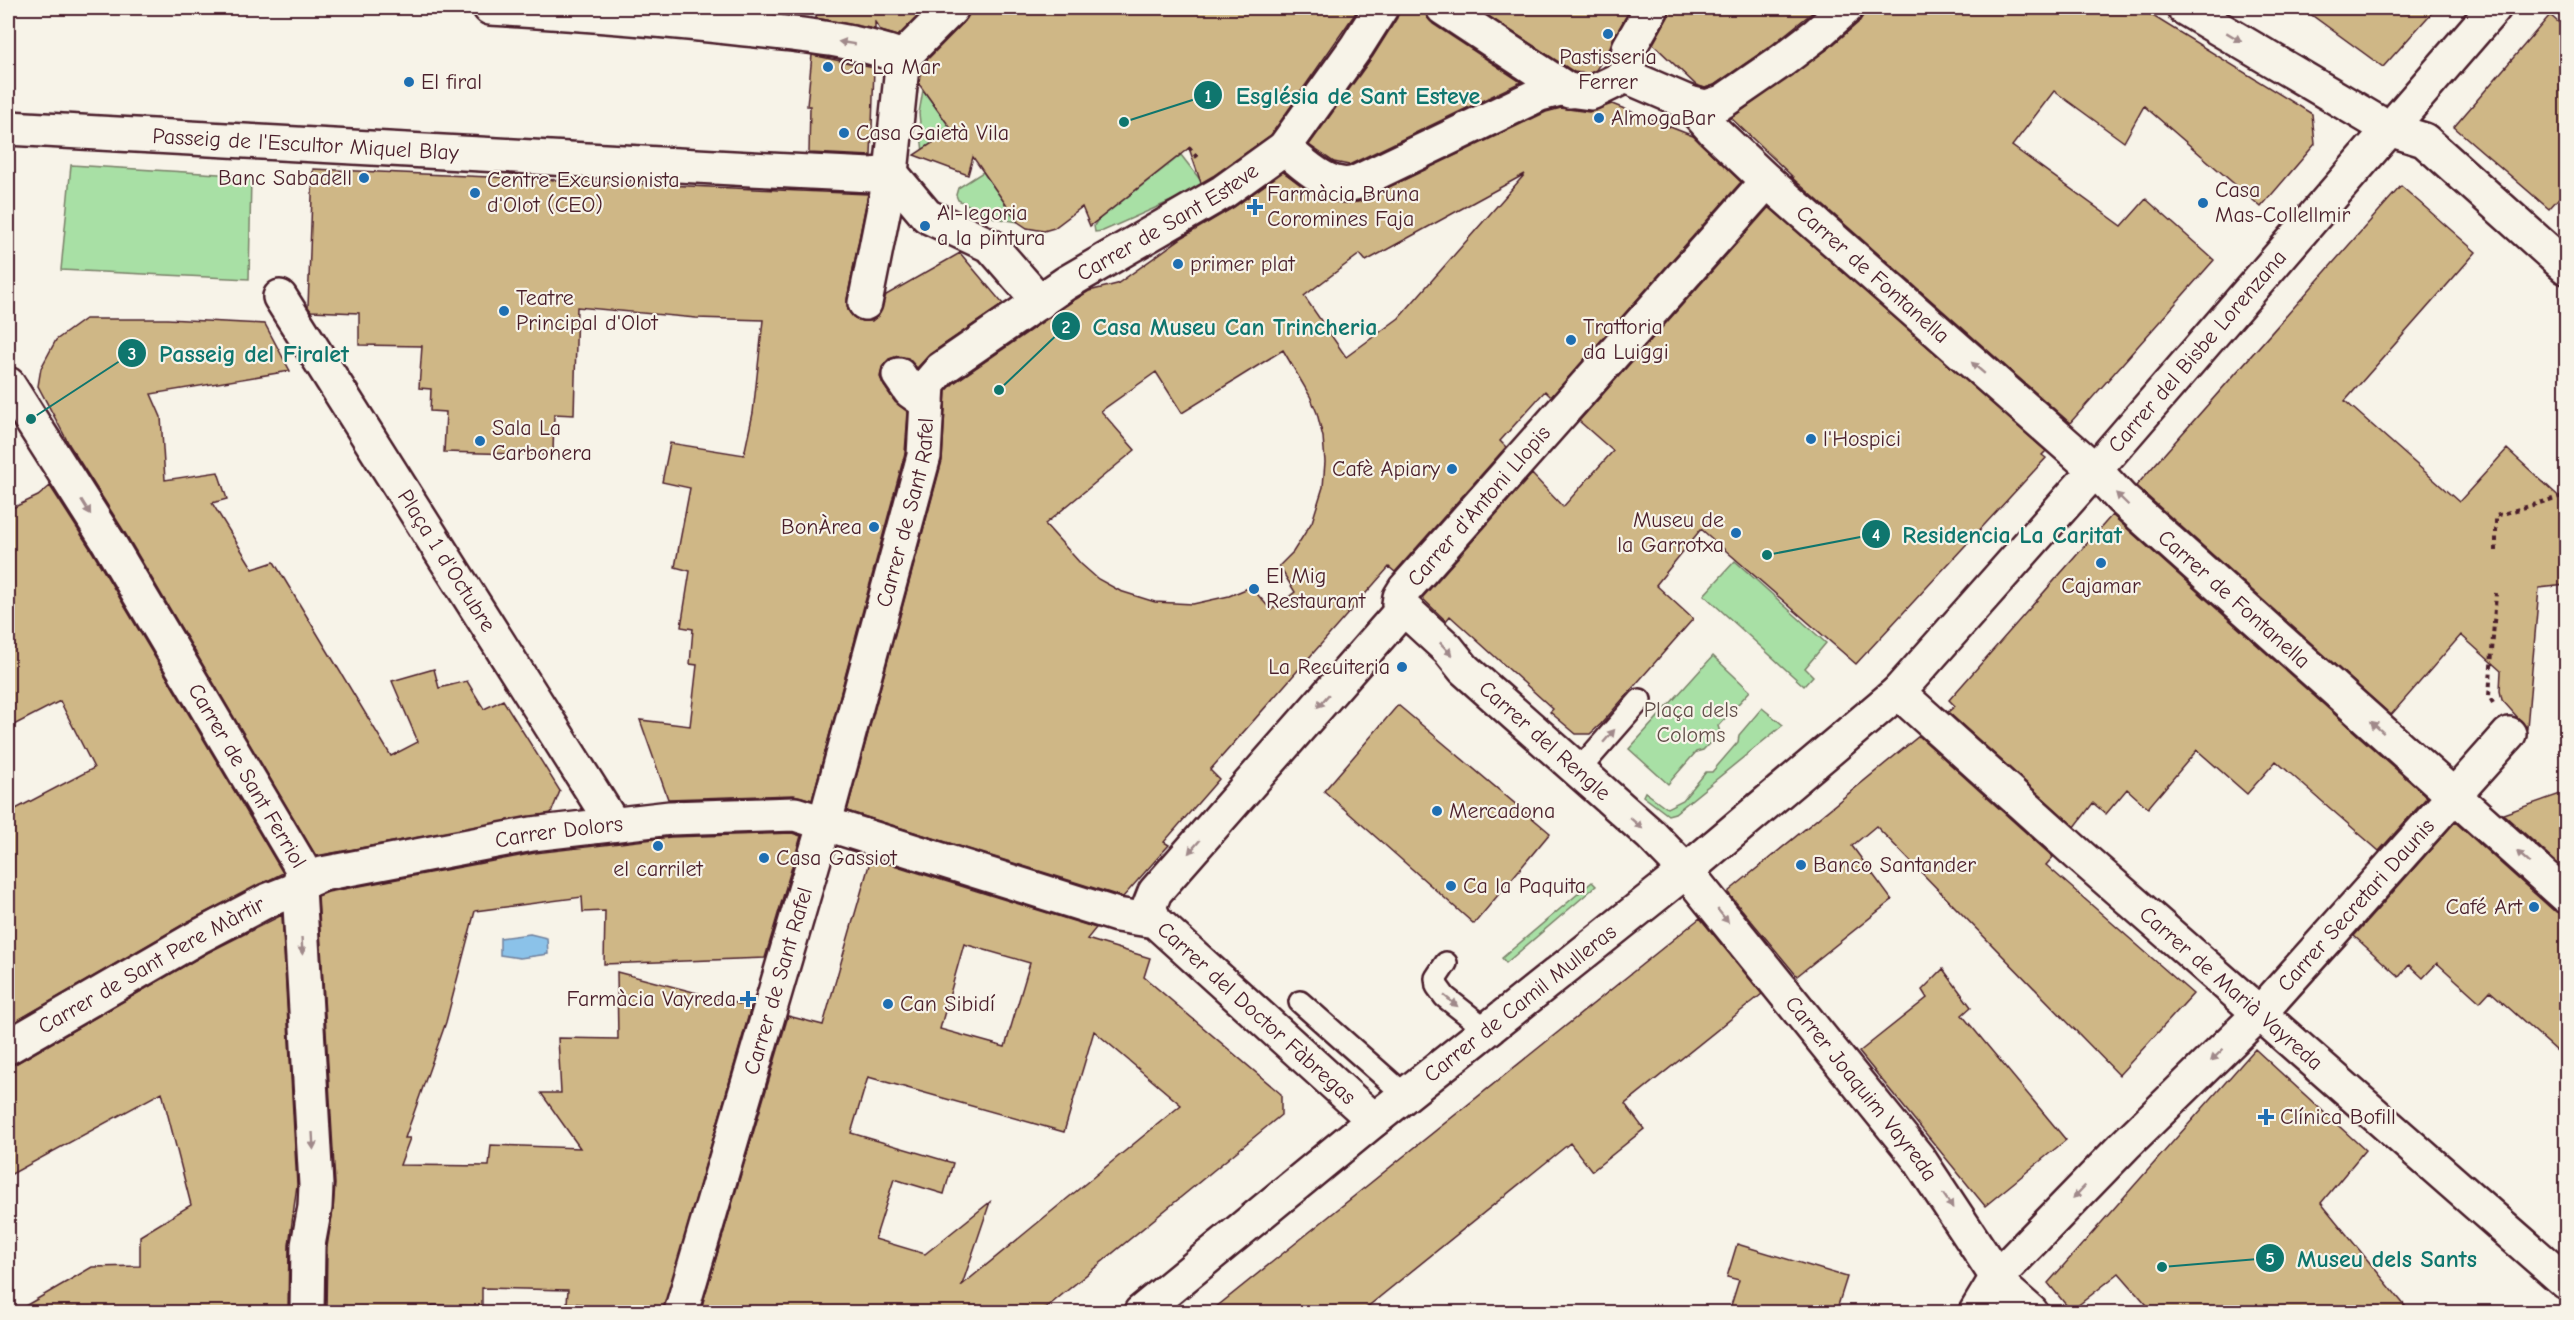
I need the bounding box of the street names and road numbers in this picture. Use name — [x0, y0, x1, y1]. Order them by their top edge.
street label: Passeig de l'Escultor Miquel Blay — [152, 123, 460, 166]
street label: Carrer de Sant Esteve — [1072, 158, 1264, 287]
street label: Carrer de Fontanella — [1791, 200, 1955, 349]
street label: Carrer del Bisbe Lorenzana — [2103, 245, 2292, 458]
street label: Carrer de Sant Rafel — [871, 417, 939, 610]
street label: Carrer d'Antoni Llopis — [1402, 420, 1556, 592]
street label: Plaça 1 d'Octubre — [392, 485, 501, 637]
street label: Carrer de Fontanella — [2152, 524, 2316, 674]
street label: Carrer del Rengle — [1473, 675, 1616, 806]
street label: Carrer de Sant Ferriol — [182, 679, 312, 873]
street label: Carrer Dolors — [493, 811, 624, 854]
street label: Carrer Secretari Daunis — [2272, 813, 2440, 997]
street label: Carrer de Sant Rafel — [738, 884, 818, 1078]
street label: Carrer de Sant Pere Màrtir — [33, 891, 269, 1040]
street label: Carrer de Marià Vayreda — [2134, 901, 2328, 1076]
street label: Carrer del Doctor Fàbregas — [1152, 916, 1361, 1110]
street label: Carrer de Camil Mulleras — [1419, 919, 1622, 1088]
street label: Carrer Joaquim Vayreda — [1780, 991, 1943, 1186]

